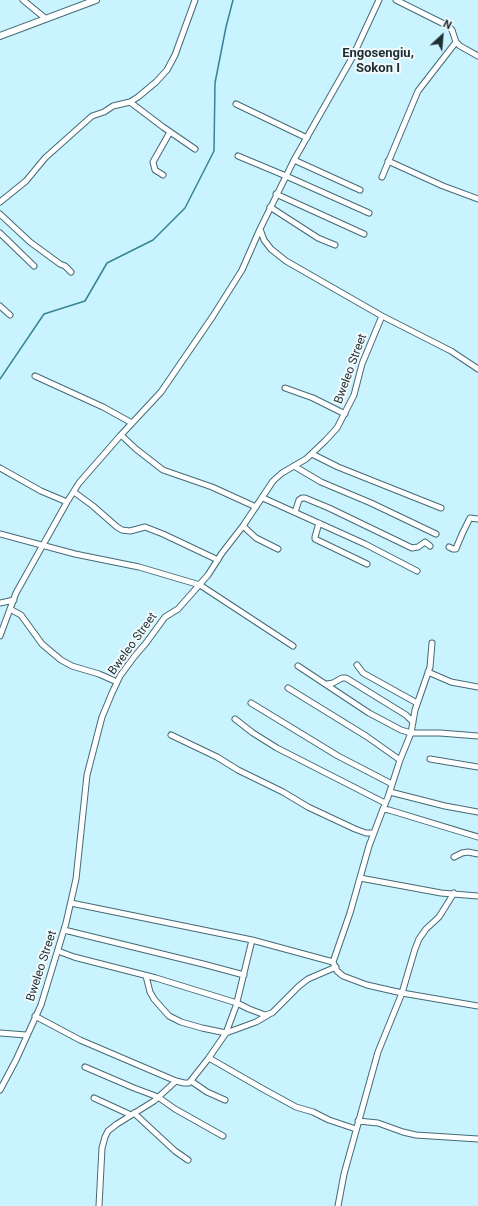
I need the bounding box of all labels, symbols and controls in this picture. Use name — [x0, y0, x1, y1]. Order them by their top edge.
north arrow — [422, 16, 462, 56]
text: N — [441, 17, 454, 32]
district label: Engosengiu, Sokon I — [342, 46, 414, 77]
street label: Bweleo Street — [332, 332, 370, 406]
street label: Bweleo Street — [106, 610, 160, 678]
street label: Bweleo Street — [24, 929, 60, 1003]

